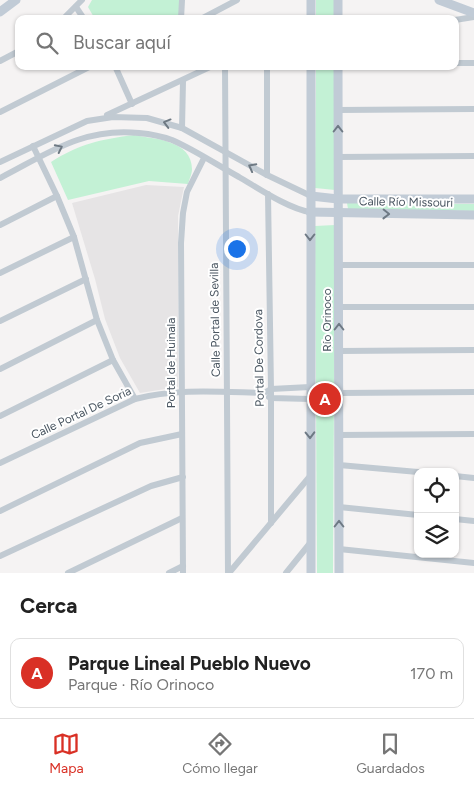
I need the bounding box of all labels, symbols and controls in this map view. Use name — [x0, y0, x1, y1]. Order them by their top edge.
search box — [15, 15, 459, 70]
icon: search — [33, 29, 61, 57]
text: Buscar aquí — [73, 31, 171, 54]
one-way arrow — [163, 118, 171, 128]
one-way arrow — [333, 125, 343, 133]
one-way arrow — [54, 143, 63, 154]
one-way arrow — [248, 163, 257, 173]
street label: Calle Río Missouri — [359, 194, 453, 210]
one-way arrow — [383, 209, 391, 220]
one-way arrow — [305, 234, 315, 242]
your location — [224, 236, 250, 262]
street label: Calle Portal de Sevilla — [207, 263, 223, 377]
street label: Río Orinoco — [320, 288, 334, 352]
street label: Portal De Cordova — [251, 309, 267, 407]
street label: Portal de Huinala — [164, 318, 178, 408]
one-way arrow — [334, 323, 344, 330]
pin: A — [309, 380, 341, 418]
street label: Calle Portal De Soria — [29, 384, 133, 442]
one-way arrow — [305, 431, 316, 439]
map controls — [414, 468, 459, 558]
button: locate — [414, 468, 459, 513]
button: layers — [414, 513, 459, 558]
one-way arrow — [334, 520, 344, 528]
text: Cerca — [20, 593, 77, 618]
text: Parque Lineal Pueblo Nuevo — [68, 652, 311, 675]
text: A — [31, 664, 43, 683]
text: 170 m — [410, 664, 453, 683]
text: Parque · Río Orinoco — [68, 675, 214, 694]
tab: Mapa — [49, 730, 84, 777]
tab: Cómo llegar — [182, 730, 258, 777]
tab: Guardados — [356, 730, 425, 777]

